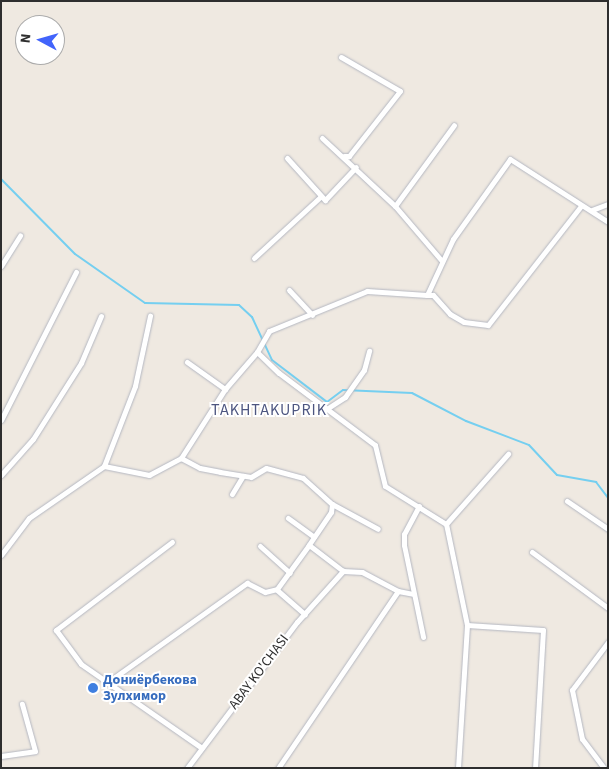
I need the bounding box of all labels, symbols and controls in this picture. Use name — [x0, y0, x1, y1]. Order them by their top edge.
north arrow — [15, 15, 65, 65]
text: N — [16, 33, 37, 44]
district label: TAKHTAKUPRIK — [210, 400, 328, 420]
street label: ABAY KO'CHASI — [225, 631, 293, 713]
place label: Дониёрбекова Зулхимор — [103, 672, 197, 704]
marker: Дониёрбекова Зулхимор — [87, 682, 99, 694]

